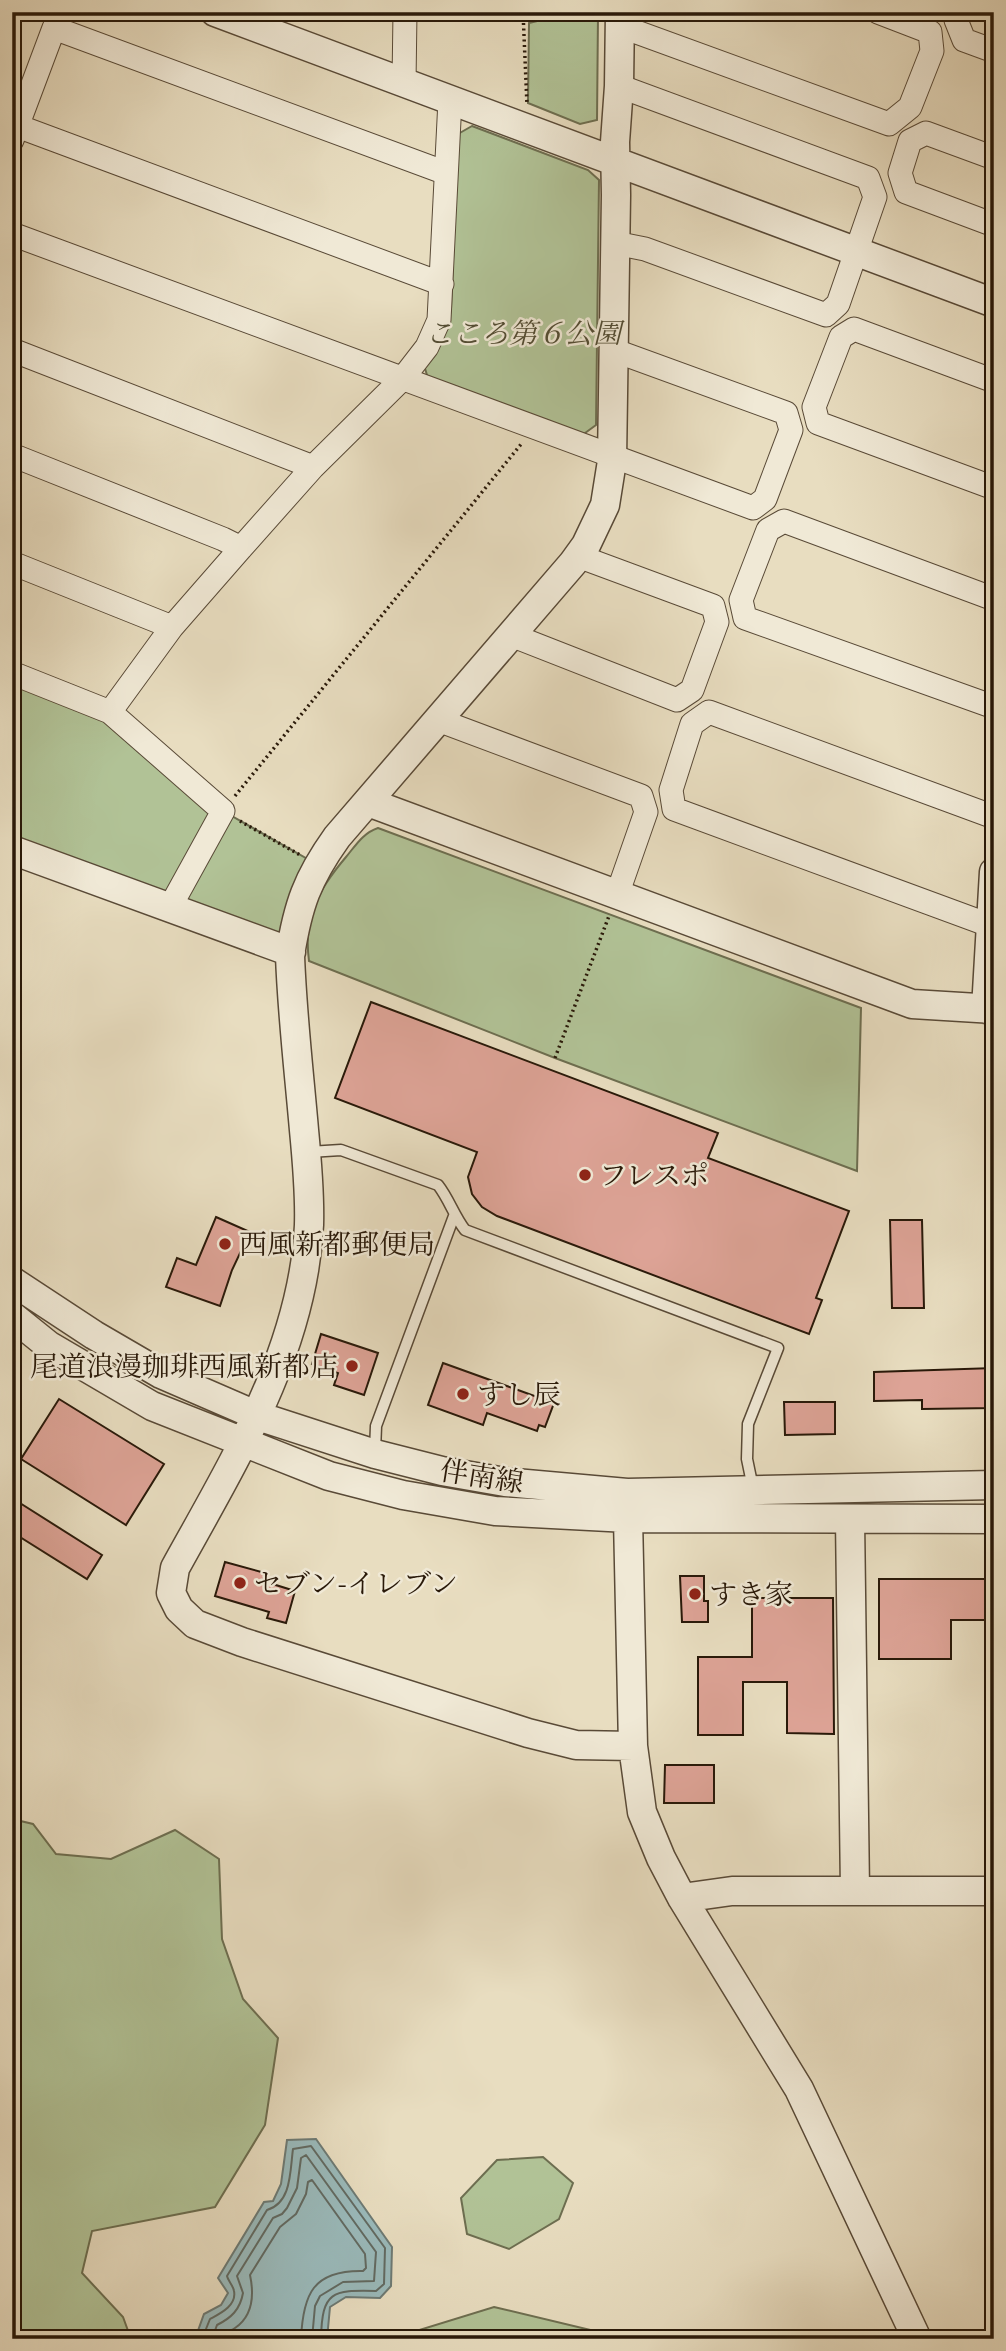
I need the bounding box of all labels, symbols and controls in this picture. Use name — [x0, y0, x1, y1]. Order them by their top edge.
park label: こころ第６公園 — [425, 319, 625, 350]
place label: フレスポ — [599, 1162, 709, 1192]
marker: フレスポ — [577, 1167, 593, 1183]
place label: 西風新都郵便局 — [239, 1230, 435, 1261]
marker: 西風新都郵便局 — [217, 1236, 233, 1252]
place label: 尾道浪漫珈琲西風新都店 — [30, 1352, 338, 1383]
marker: 尾道浪漫珈琲西風新都店 — [344, 1358, 360, 1374]
place label: すし辰 — [477, 1381, 561, 1411]
marker: すし辰 — [455, 1386, 471, 1402]
street label: 伴南線 — [438, 1456, 526, 1499]
place label: セブン-イレブン — [254, 1570, 458, 1600]
marker: セブン-イレブン — [232, 1575, 248, 1591]
place label: すき家 — [709, 1580, 793, 1611]
marker: すき家 — [687, 1586, 703, 1602]

